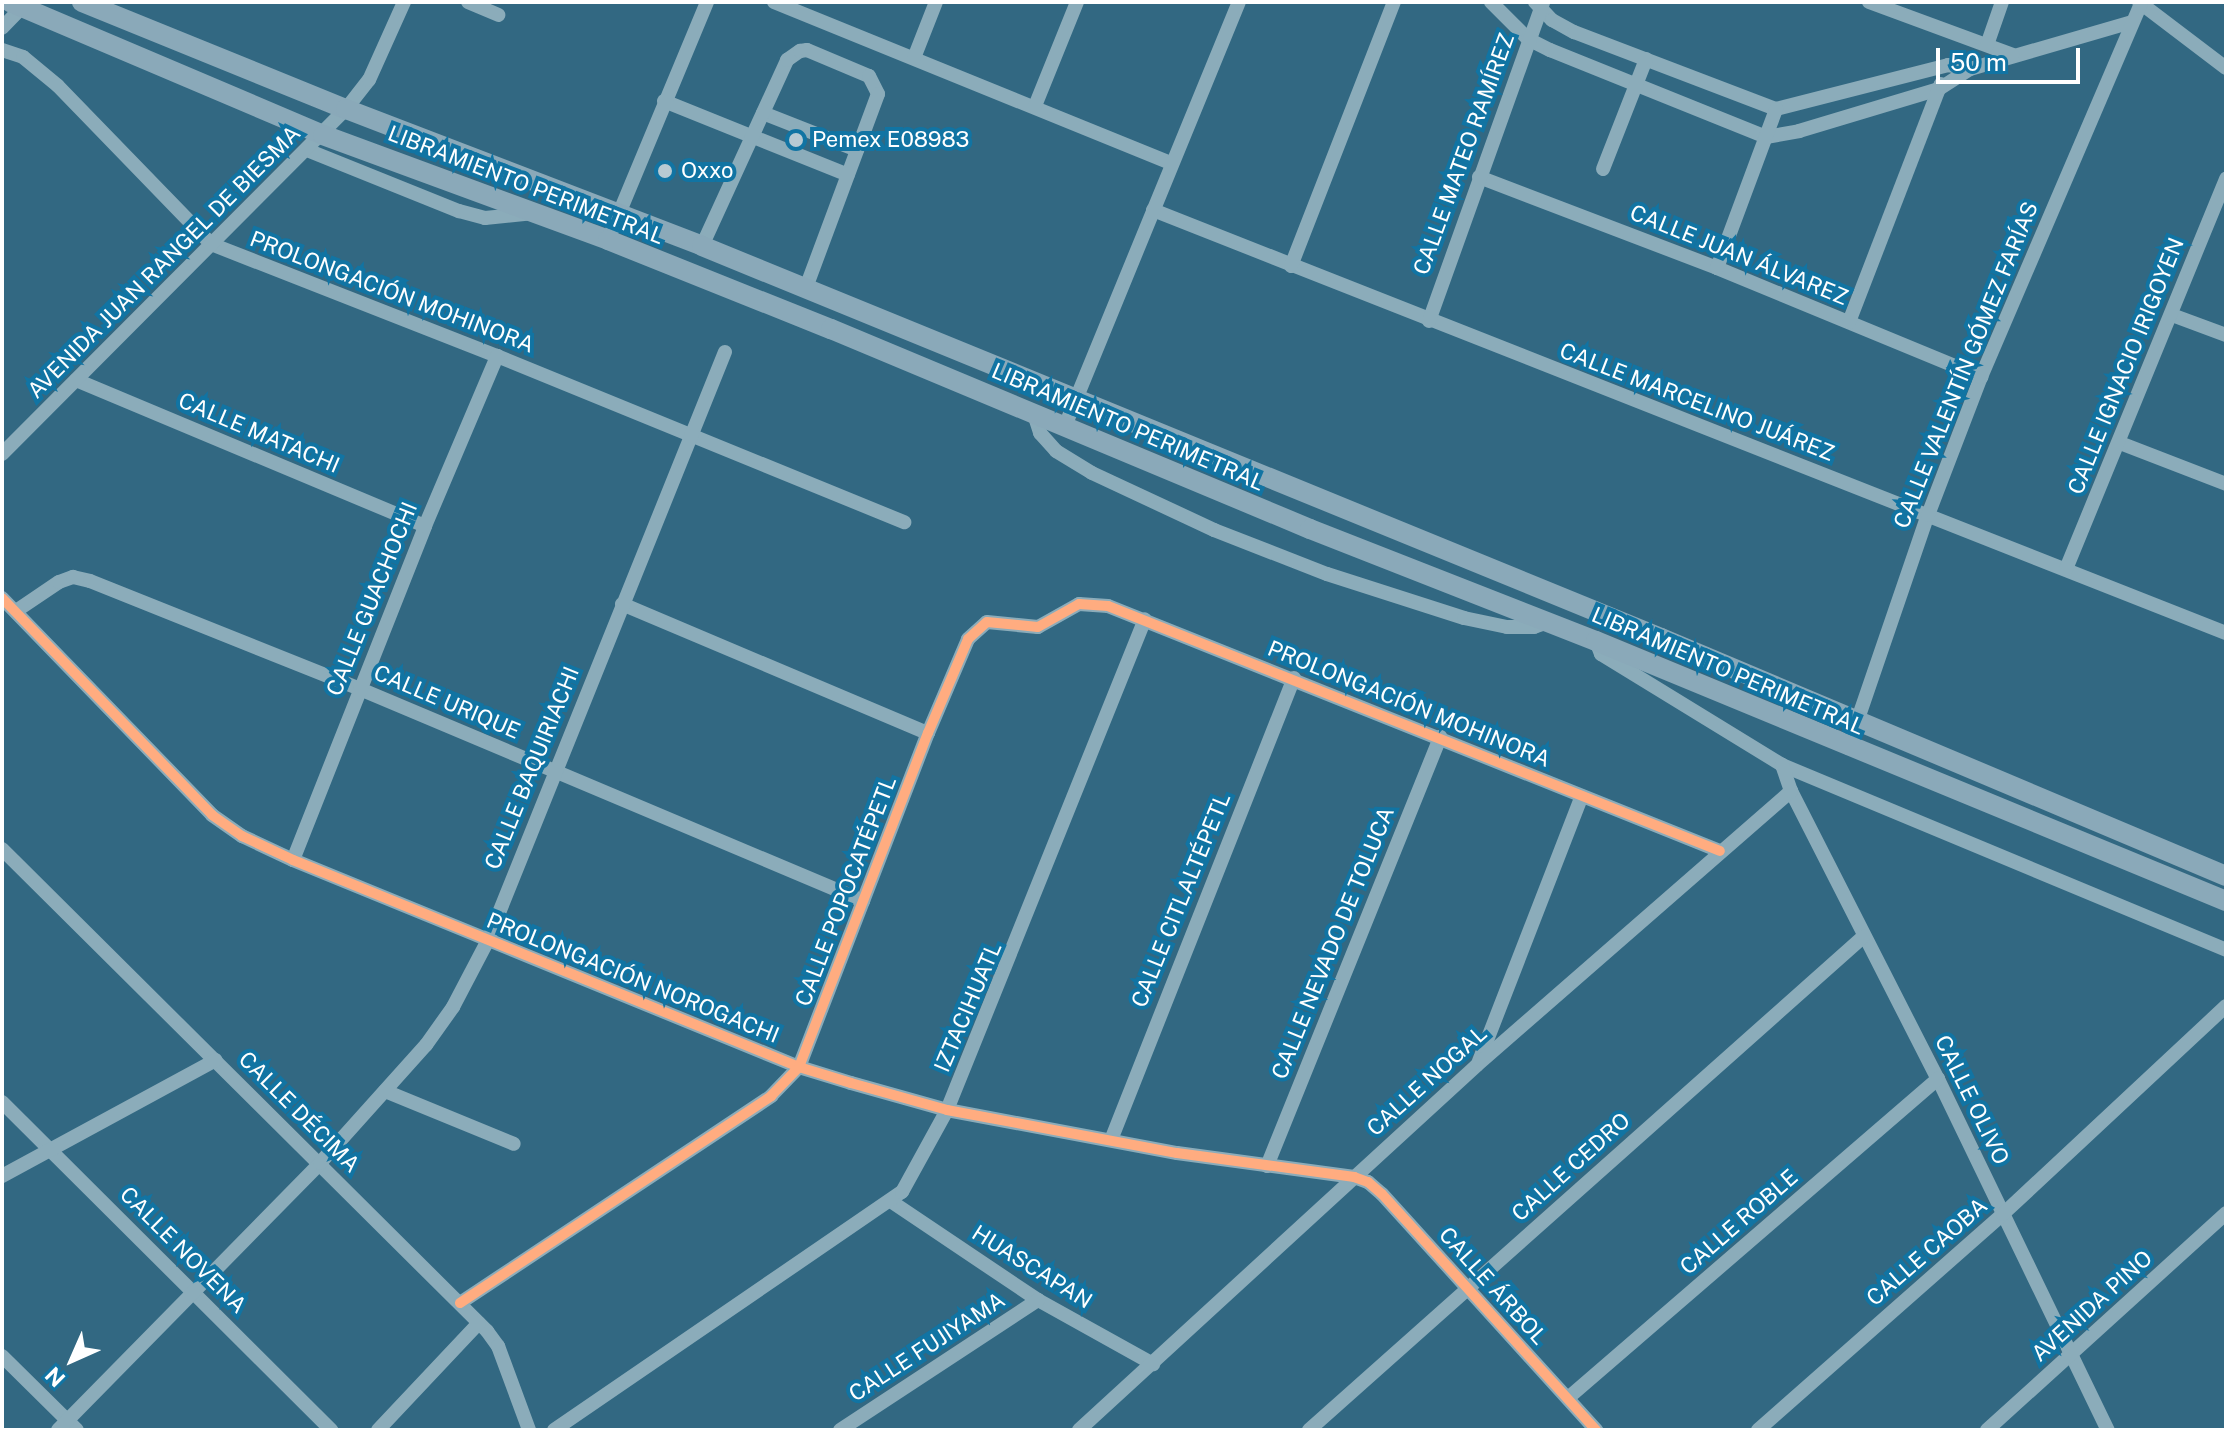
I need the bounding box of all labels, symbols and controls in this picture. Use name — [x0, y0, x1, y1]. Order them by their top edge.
street label: CALLE MATEO RAMÍREZ — [1408, 30, 1520, 278]
scale bar — [1940, 32, 2084, 82]
text: 50 m — [1950, 48, 2007, 76]
street label: AVENIDA JUAN RANGEL DE BIESMA — [22, 120, 306, 404]
street label: LIBRAMIENTO PERIMETRAL — [384, 120, 668, 250]
place label: Pemex E08983 — [812, 127, 969, 153]
marker: Pemex E08983 — [787, 131, 805, 149]
place label: Oxxo — [681, 158, 733, 184]
marker: Oxxo — [656, 162, 674, 180]
street label: CALLE VALENTÍN GÓMEZ FARÍAS — [1888, 198, 2044, 532]
street label: CALLE JUAN ÁLVAREZ — [1626, 199, 1852, 311]
street label: PROLONGACIÓN MOHINORA — [246, 226, 538, 358]
street label: CALLE IGNACIO IRIGOYEN — [2062, 234, 2190, 498]
street label: CALLE MARCELINO JUÁREZ — [1556, 337, 1838, 467]
street label: LIBRAMIENTO PERIMETRAL — [988, 357, 1268, 497]
street label: CALLE MATACHI — [175, 387, 343, 479]
street label: CALLE GUACHOCHI — [321, 498, 423, 700]
street label: LIBRAMIENTO PERIMETRAL — [1588, 601, 1868, 741]
street label: PROLONGACIÓN MOHINORA — [1264, 635, 1554, 773]
street label: CALLE URIQUE — [370, 659, 524, 745]
street label: CALLE BAQUIRIACHI — [479, 663, 585, 873]
street label: CALLE POPOCATÉPETL — [790, 772, 902, 1010]
street label: CALLE CITLALTÉPETL — [1126, 789, 1236, 1011]
street label: CALLE NEVADO DE TOLUCA — [1266, 803, 1400, 1083]
street label: PROLONGACIÓN NOROGACHI — [483, 907, 783, 1049]
street label: IZTACIHUATL — [929, 938, 1007, 1076]
street label: CALLE NOGAL — [1362, 1020, 1492, 1142]
street label: CALLE OLIVO — [1929, 1031, 2015, 1169]
street label: CALLE DÉCIMA — [233, 1046, 365, 1178]
street label: CALLE CEDRO — [1506, 1107, 1636, 1227]
street label: CALLE ROBLE — [1675, 1164, 1803, 1280]
street label: CALLE NOVENA — [114, 1181, 252, 1319]
street label: CALLE CAOBA — [1861, 1193, 1993, 1311]
street label: HUASCAPAN — [967, 1220, 1097, 1314]
street label: CALLE ÁRBOL — [1433, 1222, 1553, 1350]
street label: AVENIDA PINO — [2026, 1245, 2158, 1367]
street label: CALLE FUJIYAMA — [844, 1287, 1010, 1407]
north arrow — [32, 1320, 112, 1400]
text: N — [40, 1362, 70, 1392]

